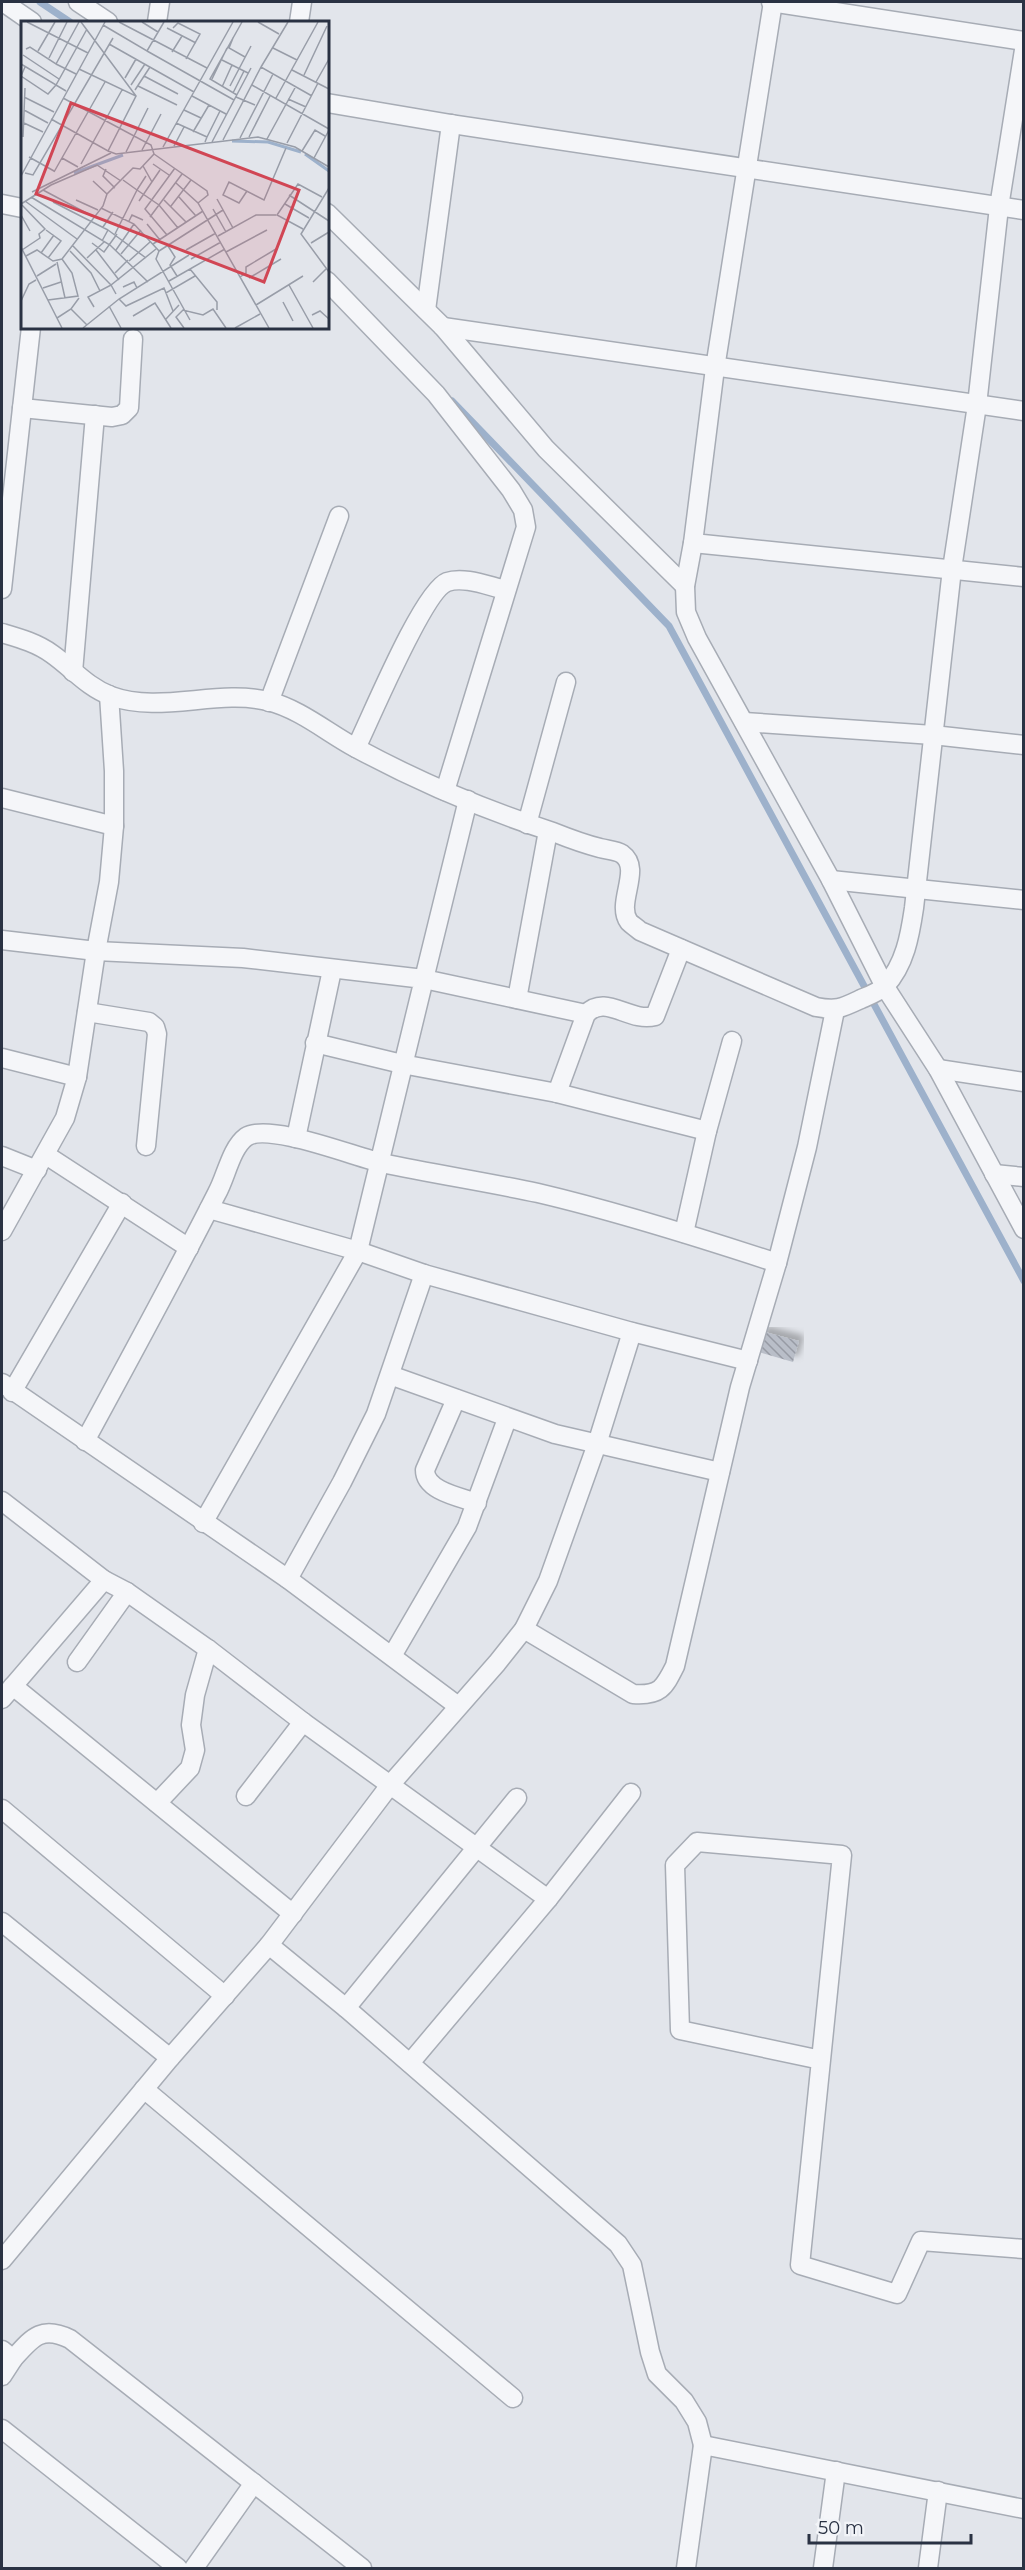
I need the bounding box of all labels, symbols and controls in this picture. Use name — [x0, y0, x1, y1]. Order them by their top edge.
inset map — [21, 21, 328, 328]
scale bar — [809, 2507, 971, 2545]
text: 50 m — [818, 2517, 864, 2539]

